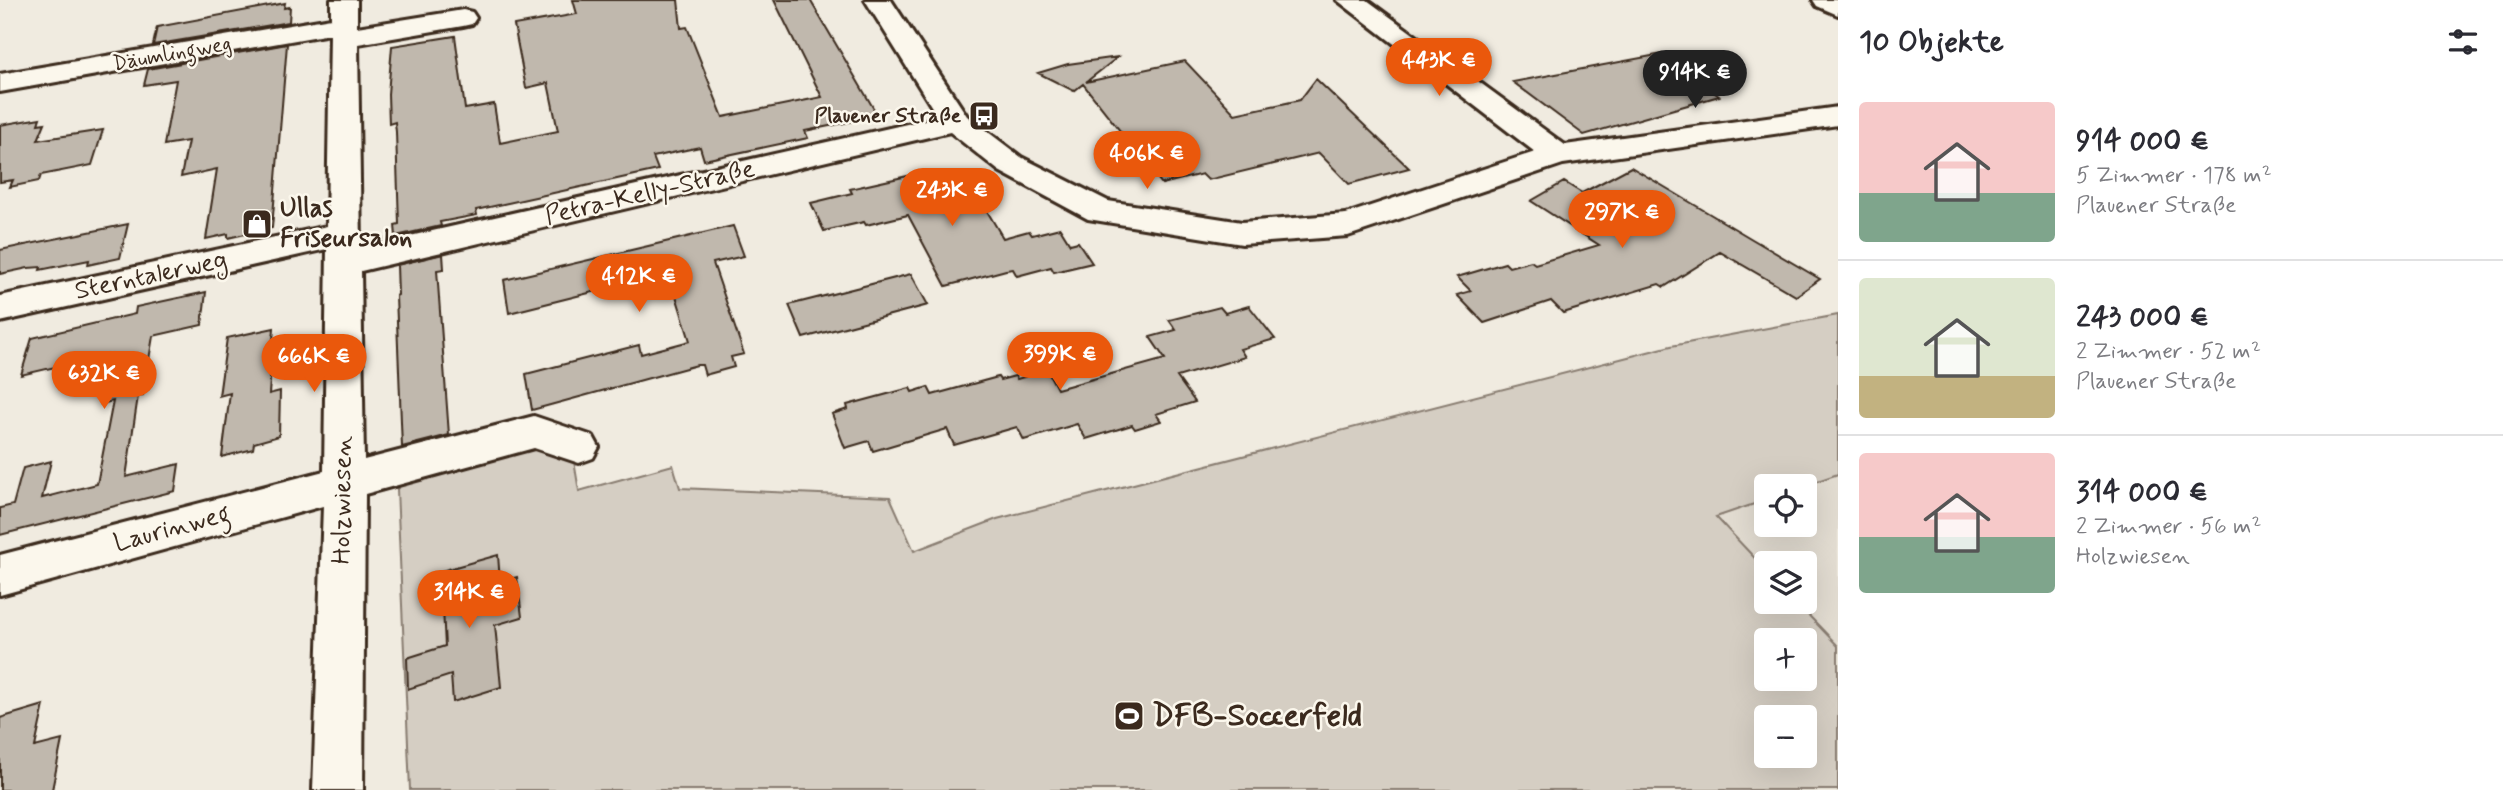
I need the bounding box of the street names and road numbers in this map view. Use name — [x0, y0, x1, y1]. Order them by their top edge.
street label: Däumlingweg — [110, 30, 234, 80]
street label: Petra-Kelly-Straße — [542, 152, 758, 234]
street label: Sterntalerweg — [72, 243, 231, 311]
street label: Holzwiesen — [325, 435, 361, 565]
street label: Laurinweg — [110, 497, 235, 564]

